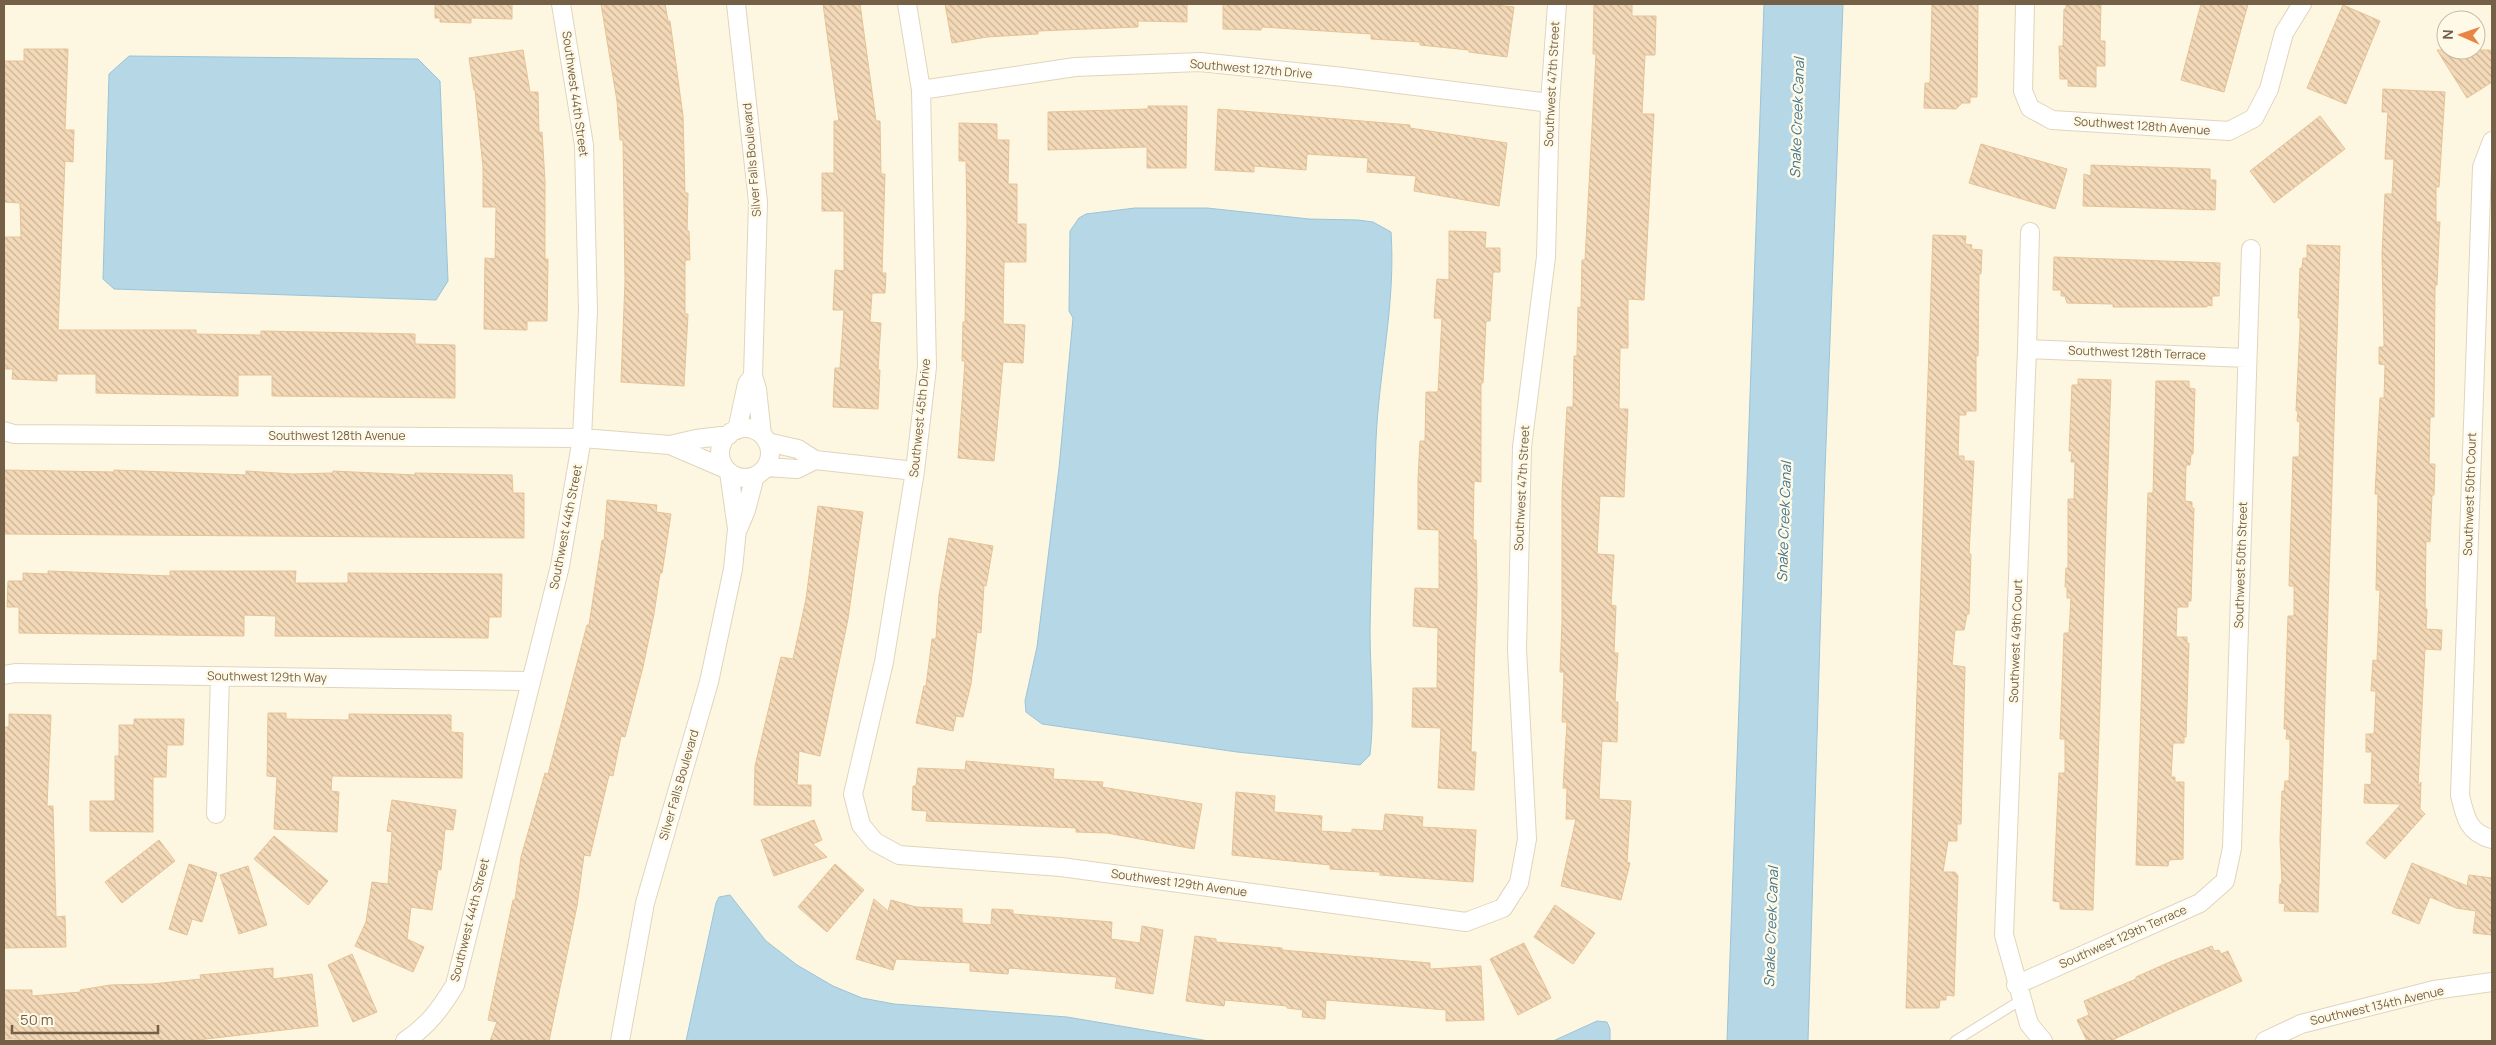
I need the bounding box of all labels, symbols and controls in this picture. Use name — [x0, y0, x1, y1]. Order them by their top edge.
north arrow — [2436, 10, 2486, 60]
street label: Southwest 47th Street — [1540, 21, 1563, 147]
text: N — [2438, 29, 2457, 40]
street label: Southwest 44th Street — [558, 30, 593, 158]
street label: Southwest 127th Drive — [1189, 55, 1313, 82]
water label: Snake Creek Canal — [1785, 56, 1808, 179]
street label: Silver Falls Boulevard — [738, 102, 765, 218]
street label: Southwest 128th Avenue — [2073, 112, 2211, 139]
street label: Southwest 128th Terrace — [2068, 342, 2206, 363]
street label: Southwest 45th Drive — [905, 358, 934, 478]
street label: Southwest 47th Street — [1510, 425, 1533, 551]
street label: Southwest 128th Avenue — [269, 427, 405, 444]
street label: Southwest 50th Court — [2459, 432, 2480, 556]
water label: Snake Creek Canal — [1772, 460, 1795, 583]
street label: Southwest 44th Street — [545, 463, 586, 591]
street label: Southwest 50th Street — [2230, 501, 2251, 629]
street label: Southwest 49th Court — [2005, 579, 2026, 703]
street label: Southwest 129th Way — [207, 667, 328, 686]
street label: Silver Falls Boulevard — [655, 728, 702, 842]
street label: Southwest 44th Street — [446, 856, 493, 984]
street label: Southwest 129th Avenue — [1110, 865, 1248, 900]
water label: Snake Creek Canal — [1759, 865, 1782, 988]
street label: Southwest 129th Terrace — [2056, 901, 2189, 972]
street label: Southwest 134th Avenue — [2308, 982, 2445, 1029]
scale bar — [12, 1002, 159, 1034]
text: 50 m — [20, 1009, 54, 1030]

